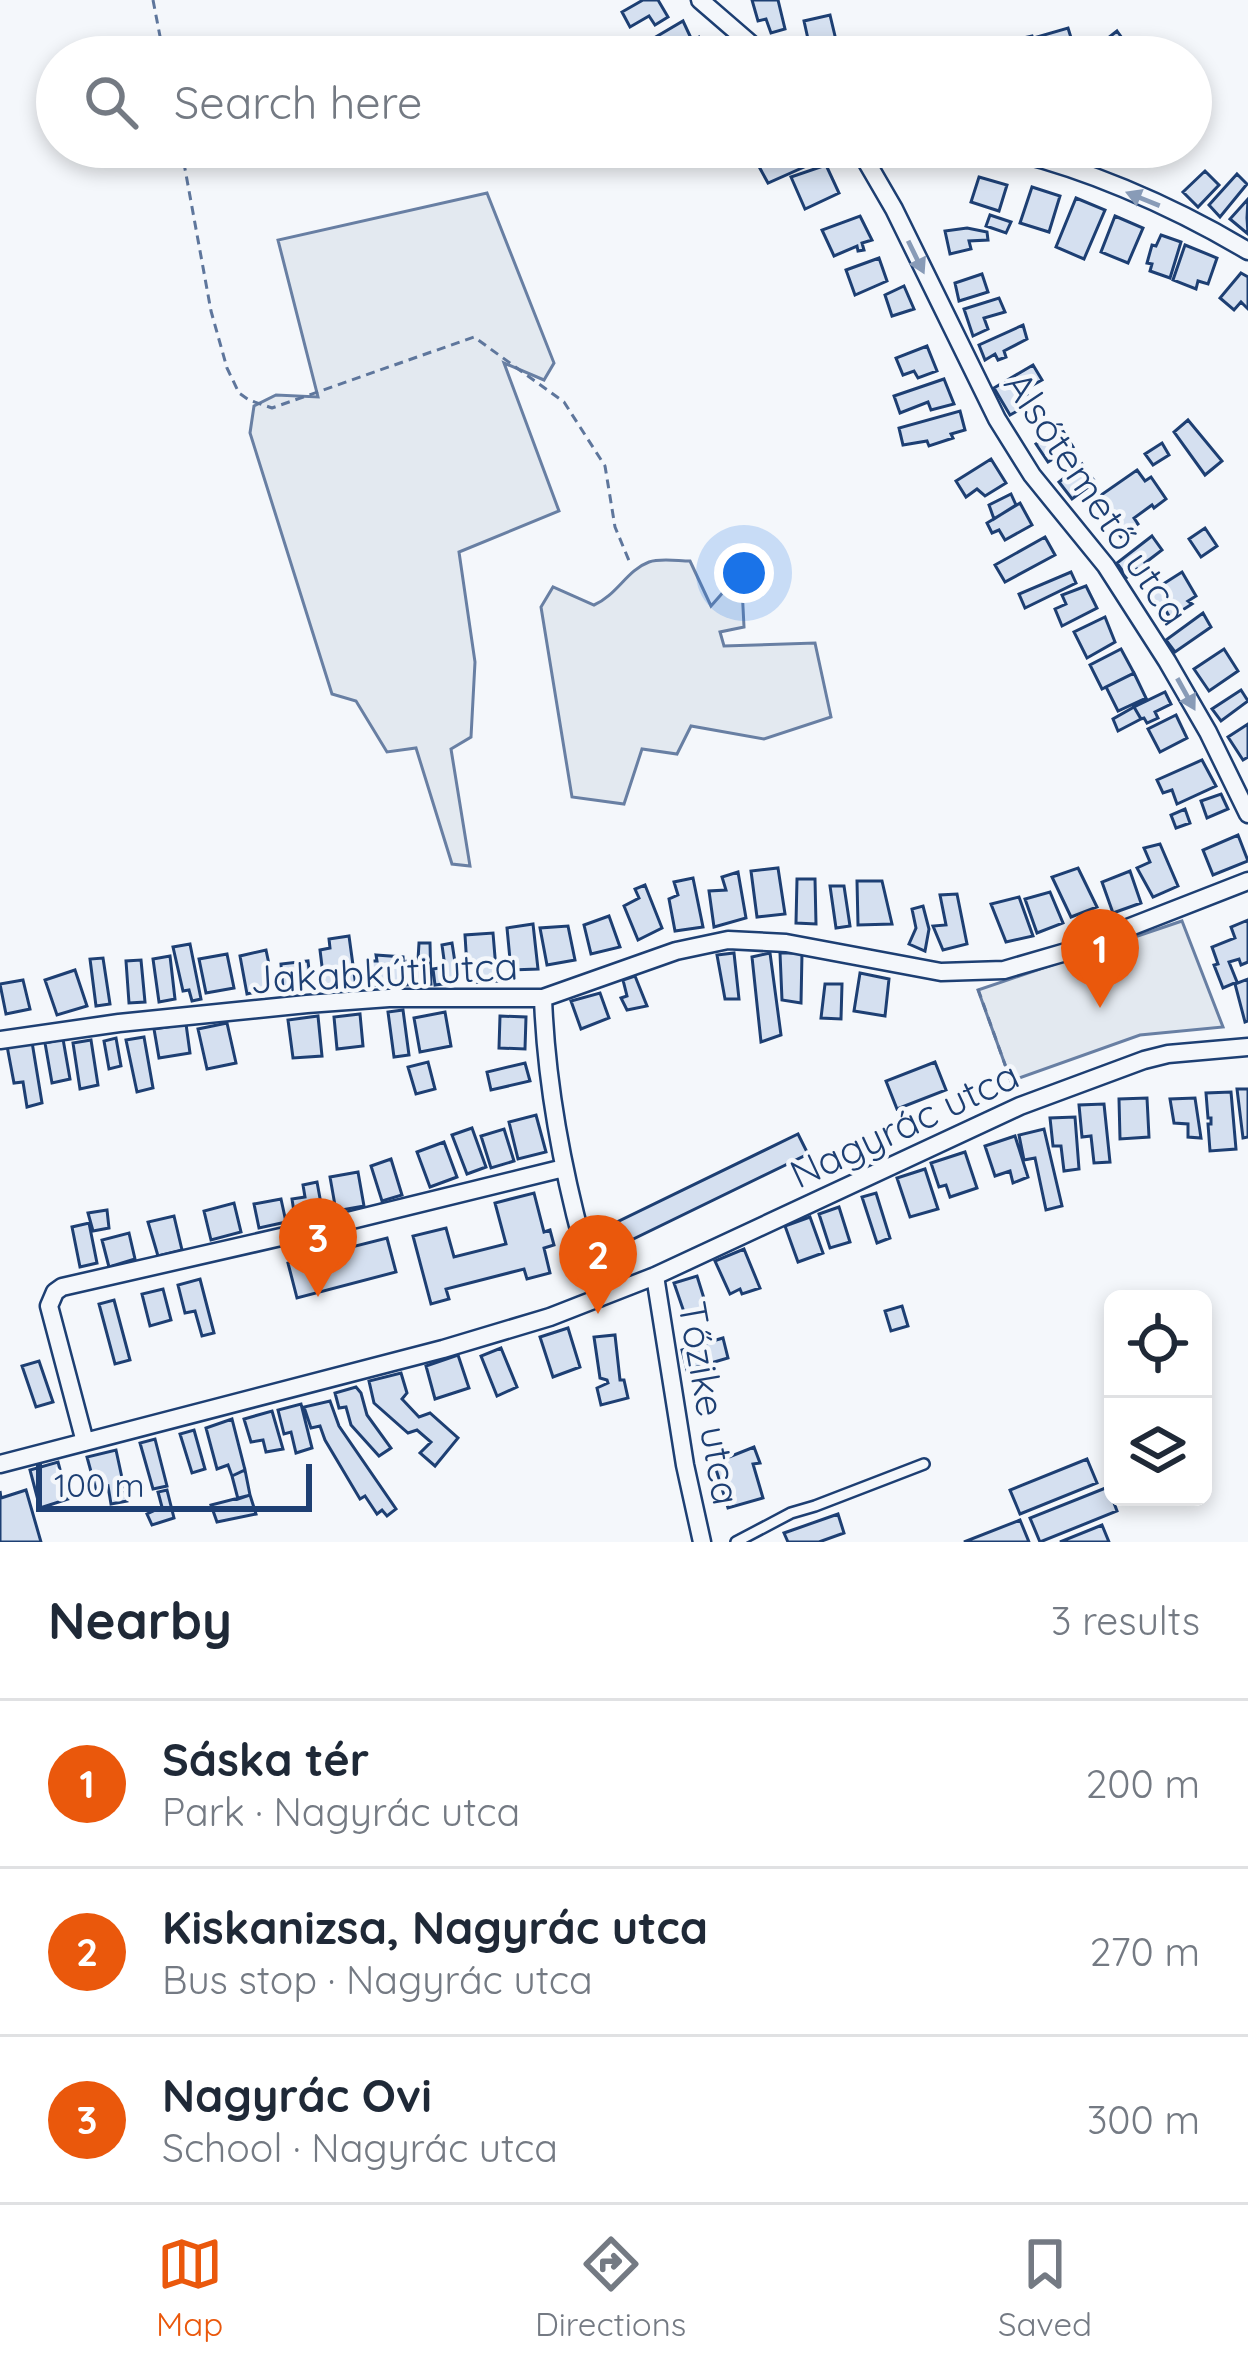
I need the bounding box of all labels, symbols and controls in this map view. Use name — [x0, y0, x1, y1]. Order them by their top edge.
search box — [36, 36, 1212, 168]
icon: search — [78, 69, 144, 135]
text: Search here — [174, 74, 422, 130]
one-way arrow — [1125, 189, 1161, 208]
one-way arrow — [906, 240, 926, 275]
street label: Alsótemető utca — [994, 362, 1200, 634]
your location — [714, 543, 774, 603]
one-way arrow — [1175, 678, 1196, 711]
pin: 1 — [1061, 909, 1139, 1008]
street label: Jakabkúti utca — [249, 941, 519, 1003]
street label: Nagyrác utca — [782, 1050, 1026, 1198]
pin: 3 — [279, 1198, 357, 1297]
pin: 2 — [559, 1215, 637, 1314]
map controls — [1104, 1290, 1212, 1506]
button: locate — [1104, 1290, 1212, 1398]
street label: Tőzike utca — [668, 1298, 752, 1508]
button: layers — [1104, 1398, 1212, 1506]
scale bar — [36, 1458, 312, 1511]
text: 100 m — [54, 1464, 145, 1505]
text: Nearby — [48, 1588, 232, 1652]
text: 3 results — [1051, 1596, 1200, 1645]
text: Sáska tér — [162, 1731, 369, 1787]
text: 1 — [79, 1759, 95, 1808]
text: 200 m — [1086, 1759, 1200, 1808]
text: Park · Nagyrác utca — [162, 1787, 520, 1836]
text: Kiskanizsa, Nagyrác utca — [162, 1899, 708, 1955]
text: 2 — [76, 1927, 98, 1976]
text: 270 m — [1090, 1927, 1200, 1976]
text: Bus stop · Nagyrác utca — [162, 1955, 593, 2004]
text: Nagyrác Ovi — [162, 2067, 432, 2123]
text: 3 — [77, 2095, 97, 2144]
text: 300 m — [1087, 2095, 1200, 2144]
text: School · Nagyrác utca — [162, 2123, 558, 2172]
tab: Map — [156, 2231, 223, 2344]
tab: Directions — [535, 2231, 686, 2344]
tab: Saved — [998, 2231, 1092, 2344]

